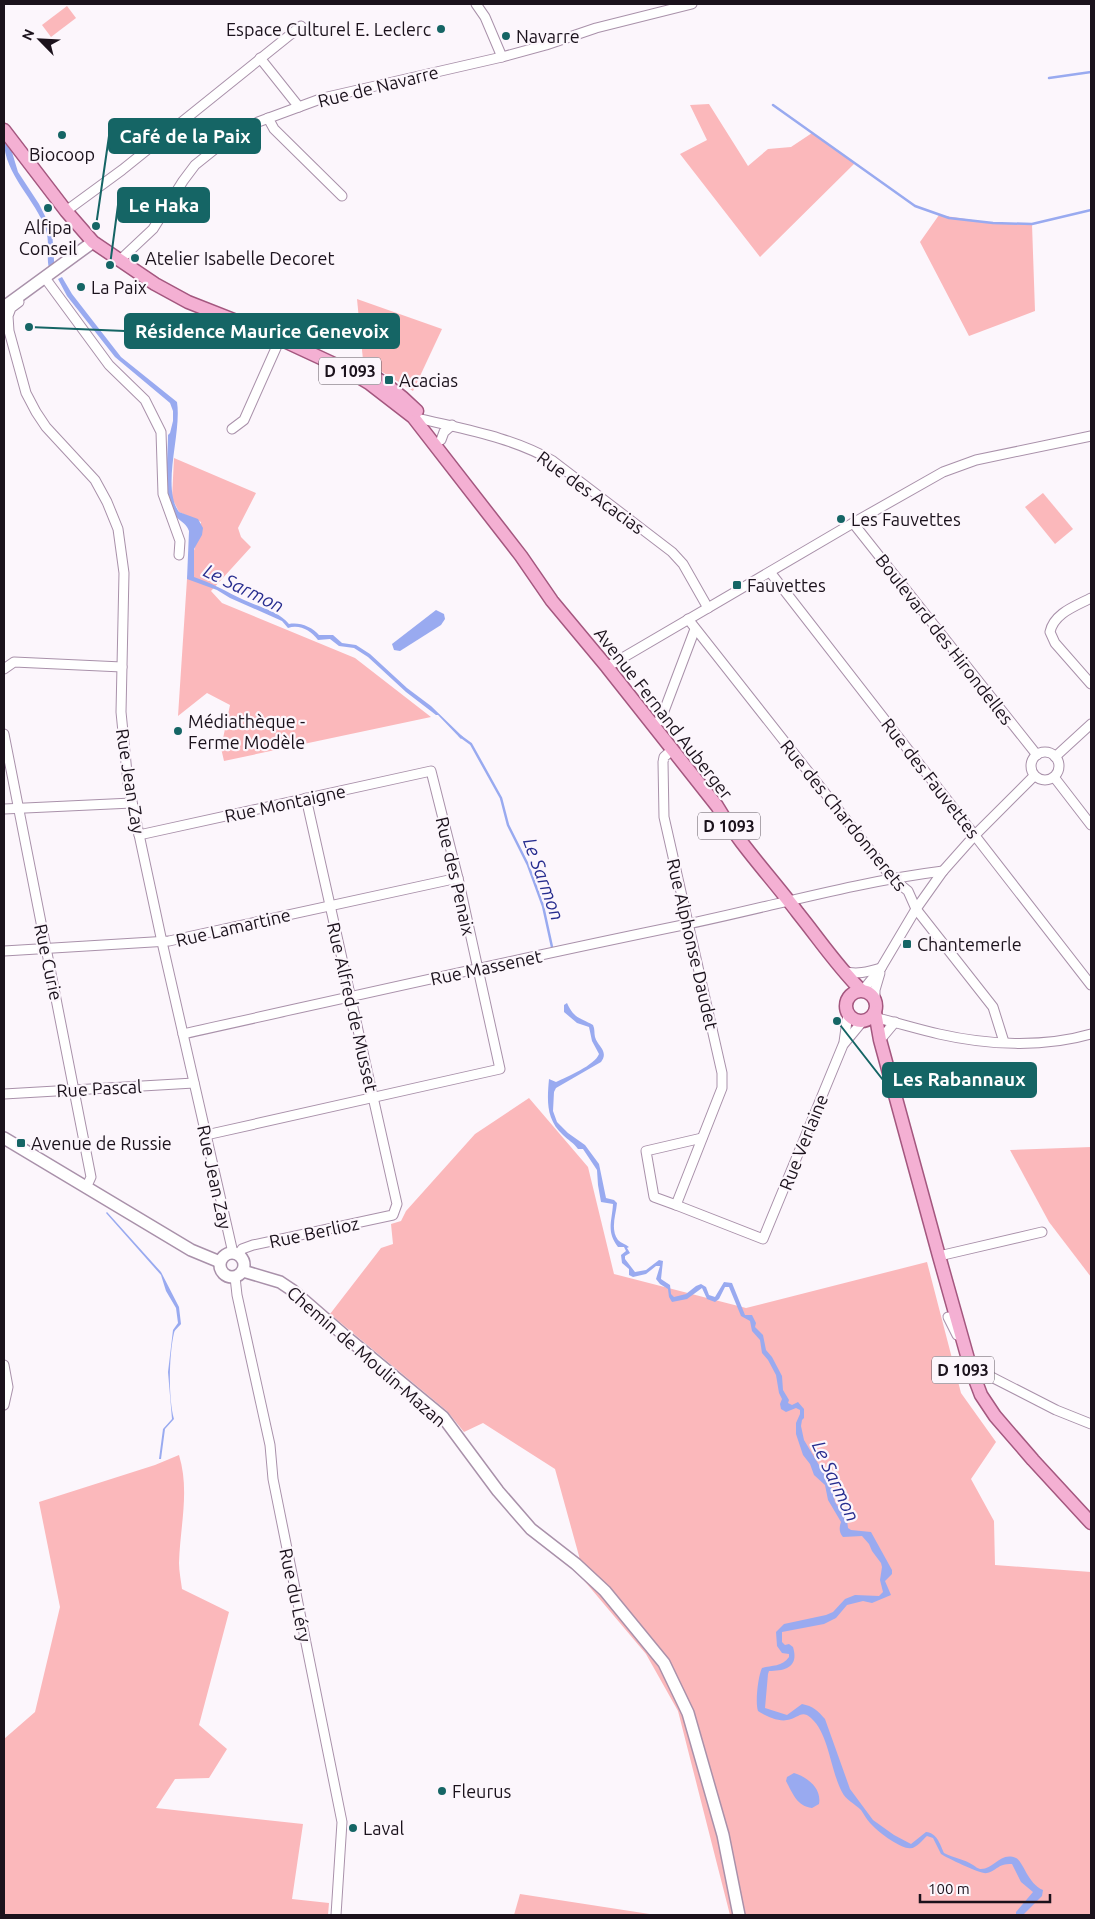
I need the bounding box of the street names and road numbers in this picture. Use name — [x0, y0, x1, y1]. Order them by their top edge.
street label: Rue de Navarre — [316, 61, 440, 111]
road number: D 1093 — [319, 358, 381, 384]
street label: Rue des Acacias — [534, 447, 648, 538]
street label: Boulevard des Hirondelles — [872, 550, 1018, 728]
street label: Avenue Fernand Auberger — [591, 623, 737, 803]
street label: Rue des Fauvettes — [878, 714, 984, 842]
street label: Rue Jean Zay — [113, 727, 149, 835]
street label: Rue des Chardonnerets — [777, 735, 911, 895]
street label: Rue Montaigne — [223, 780, 347, 826]
road number: D 1093 — [698, 812, 760, 839]
street label: Rue des Penaix — [433, 815, 479, 937]
street label: Rue Alphonse Daudet — [664, 856, 722, 1032]
street label: Rue Lamartine — [174, 904, 292, 950]
street label: Rue Alfred de Musset — [324, 920, 382, 1094]
street label: Rue Curie — [31, 922, 67, 1002]
street label: Rue Massenet — [429, 945, 543, 989]
street label: Rue Pascal — [56, 1076, 142, 1100]
street label: Rue Verlaine — [775, 1091, 831, 1193]
street label: Rue Jean Zay — [194, 1123, 236, 1231]
street label: Rue Berlioz — [267, 1213, 361, 1251]
street label: Chemin de Moulin-Mazan — [284, 1282, 450, 1430]
road number: D 1093 — [932, 1356, 994, 1384]
street label: Rue du Léry — [276, 1546, 316, 1644]

